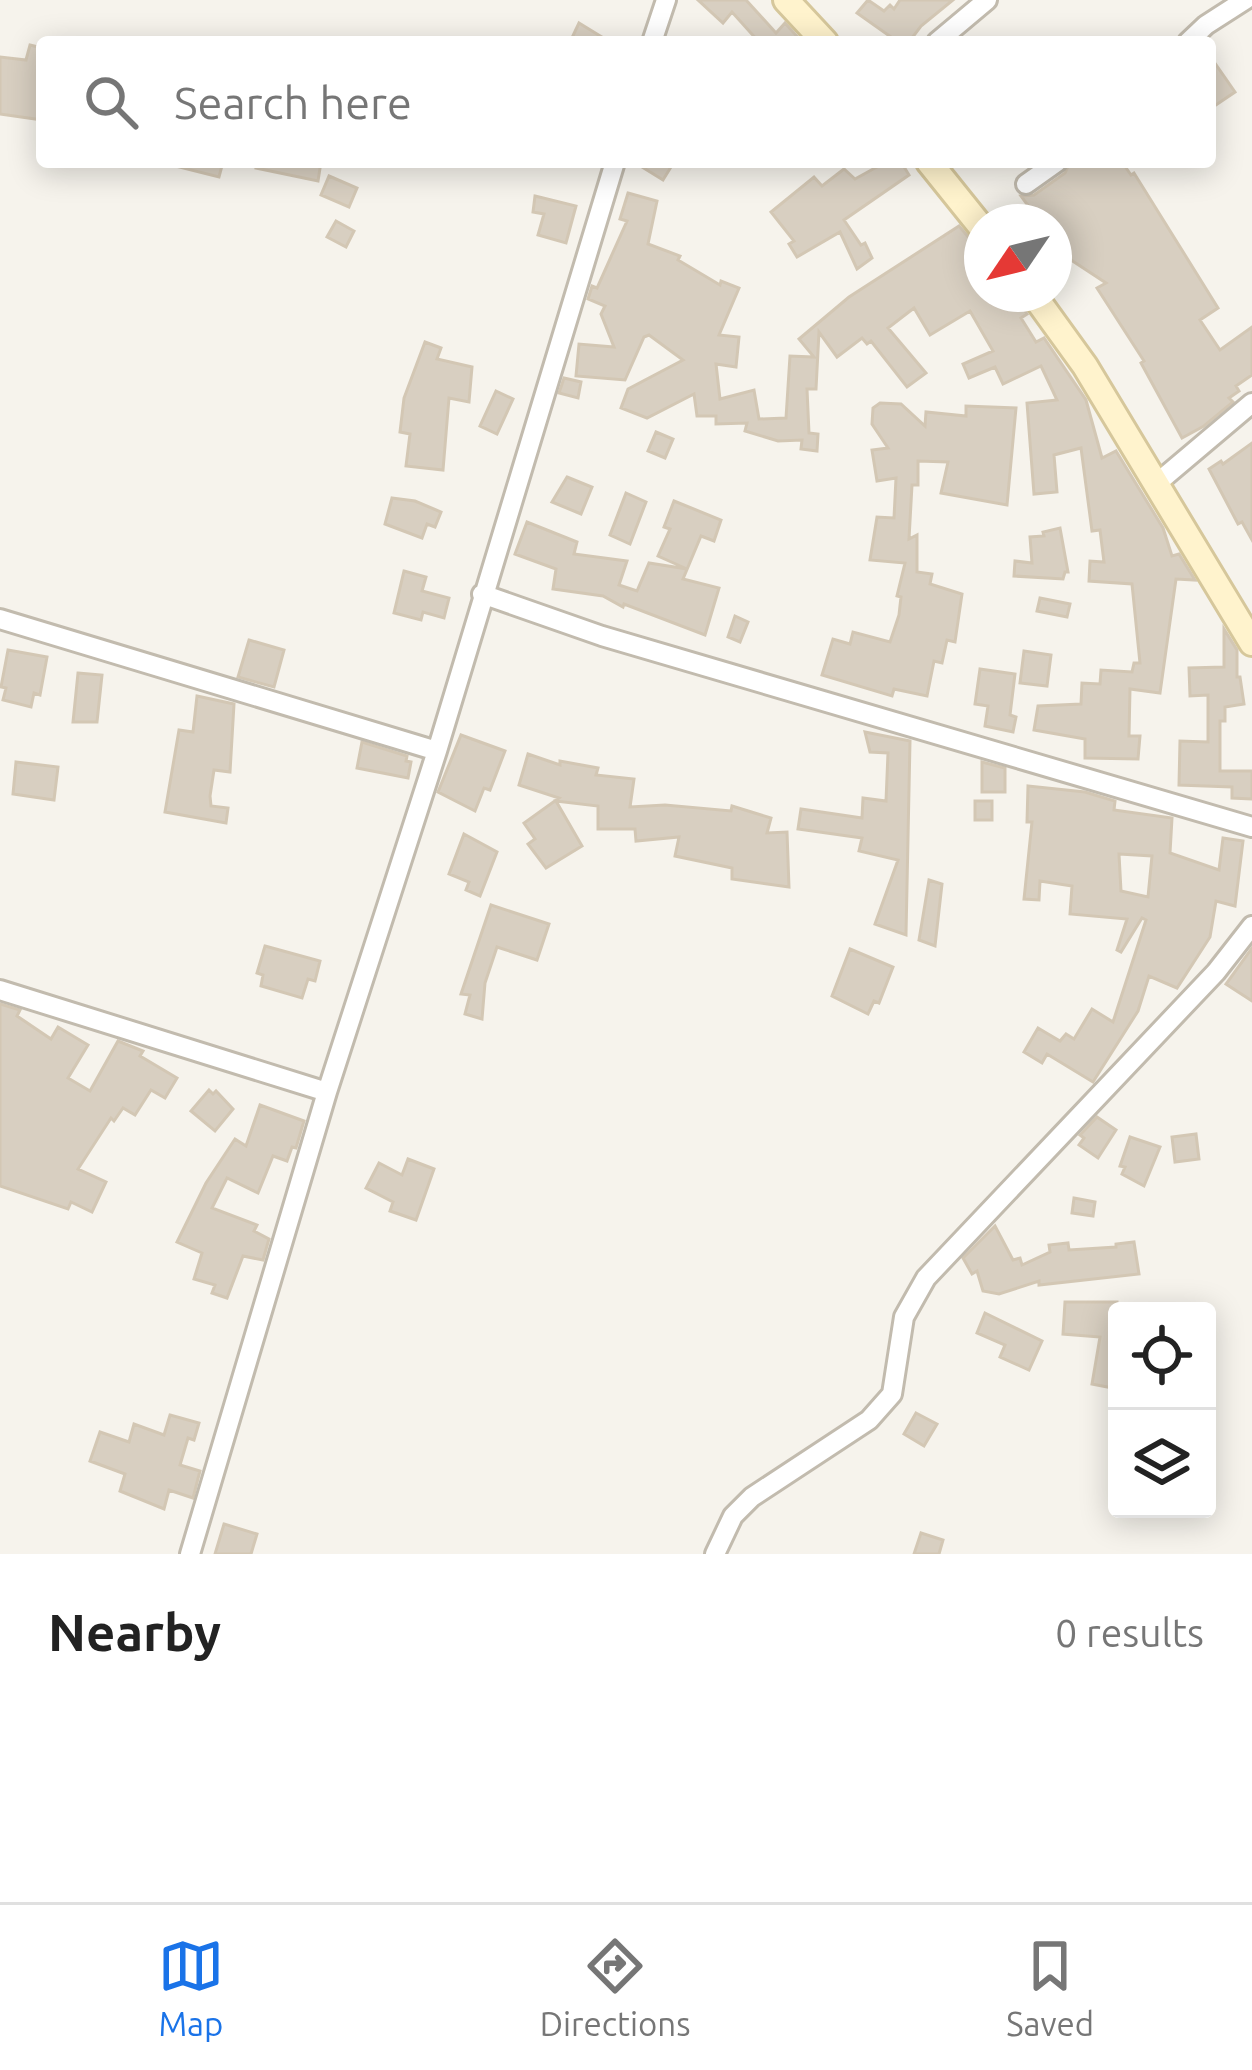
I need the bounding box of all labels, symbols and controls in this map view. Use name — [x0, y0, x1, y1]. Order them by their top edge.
search box — [36, 36, 1216, 168]
icon: search — [78, 69, 144, 135]
text: Search here — [174, 77, 412, 128]
north arrow — [964, 204, 1072, 312]
map controls — [1108, 1302, 1216, 1518]
button: locate — [1108, 1302, 1216, 1410]
button: layers — [1108, 1410, 1216, 1518]
text: Nearby — [48, 1603, 221, 1661]
text: 0 results — [1055, 1611, 1204, 1654]
tab: Map — [158, 1933, 224, 2042]
tab: Directions — [540, 1933, 690, 2042]
tab: Saved — [1006, 1933, 1094, 2042]

